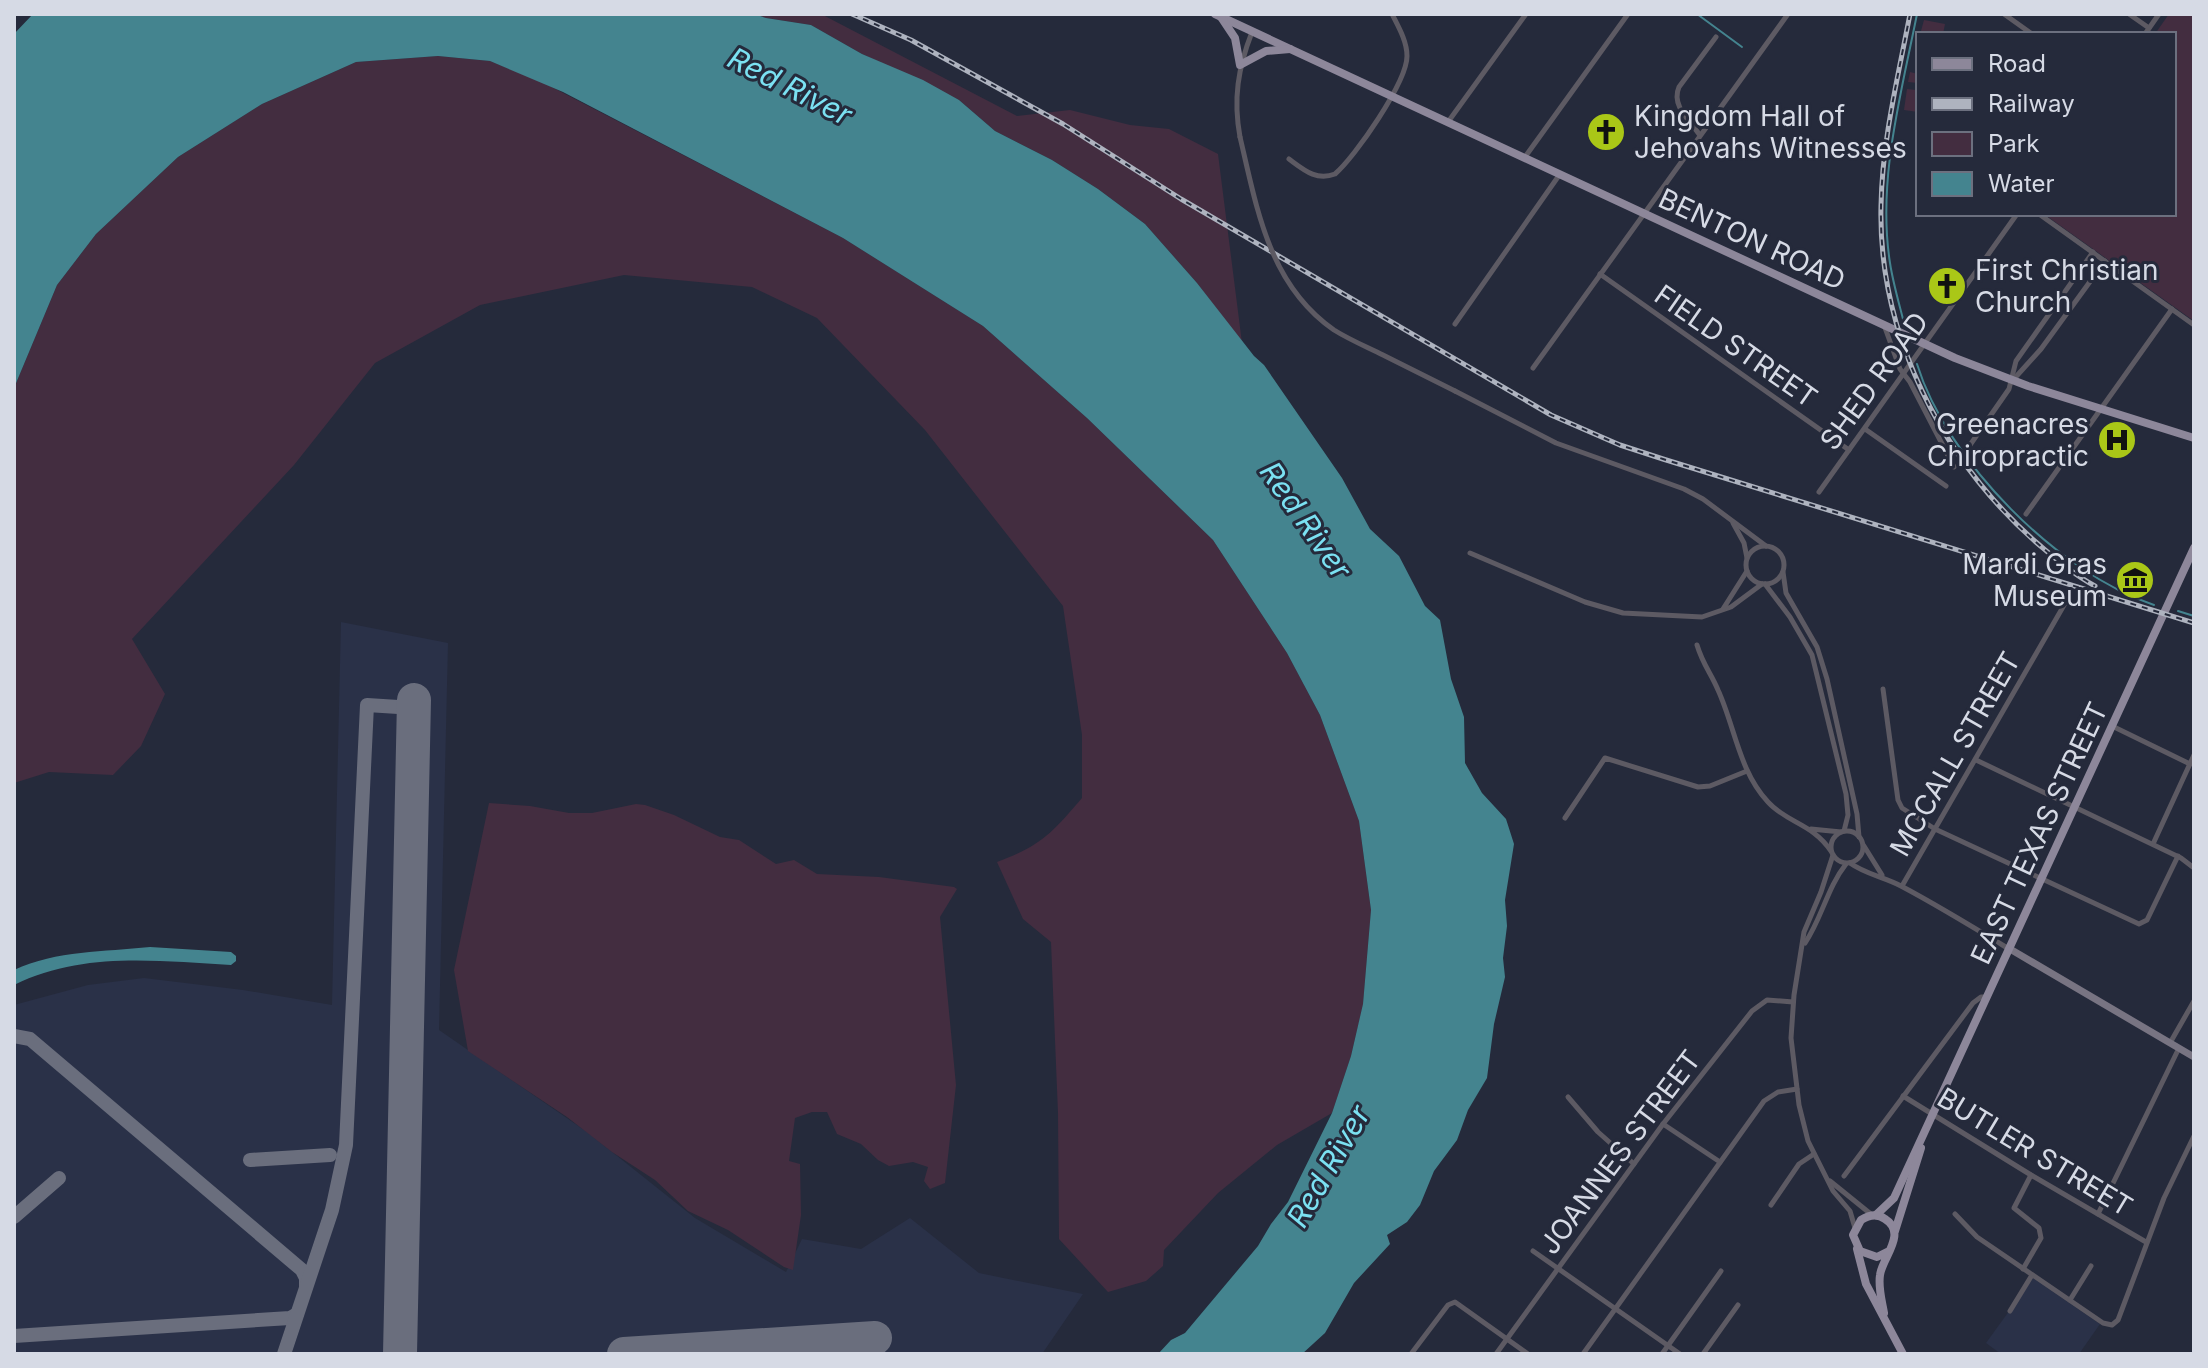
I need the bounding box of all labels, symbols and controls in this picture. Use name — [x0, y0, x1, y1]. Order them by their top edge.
legend — [1916, 32, 2176, 216]
water label: Red River — [722, 39, 859, 133]
text: Road — [1988, 49, 2046, 78]
text: Railway — [1988, 89, 2075, 118]
place label: Kingdom Hall of Jehovahs Witnesses — [1634, 99, 1907, 165]
church icon: Kingdom Hall of Jehovahs Witnesses — [1585, 111, 1627, 153]
text: Park — [1988, 129, 2039, 158]
text: Water — [1988, 169, 2055, 198]
street label: BENTON ROAD — [1653, 181, 1851, 297]
place label: First Christian Church — [1975, 253, 2158, 319]
church icon: First Christian Church — [1926, 265, 1968, 307]
street label: FIELD STREET — [1648, 277, 1824, 415]
street label: SHED ROAD — [1813, 306, 1935, 456]
place label: Greenacres Chiropractic — [1927, 407, 2089, 473]
hospital icon: Greenacres Chiropractic — [2096, 419, 2138, 461]
water label: Red River — [1253, 455, 1360, 586]
place label: Mardi Gras Museum — [1962, 547, 2107, 613]
museum icon: Mardi Gras Museum — [2114, 559, 2156, 601]
street label: MCCALL STREET — [1883, 646, 2027, 862]
street label: EAST TEXAS STREET — [1963, 697, 2115, 969]
street label: JOANNES STREET — [1532, 1043, 1708, 1261]
street label: BUTLER STREET — [1931, 1080, 2139, 1224]
water label: Red River — [1279, 1098, 1378, 1233]

